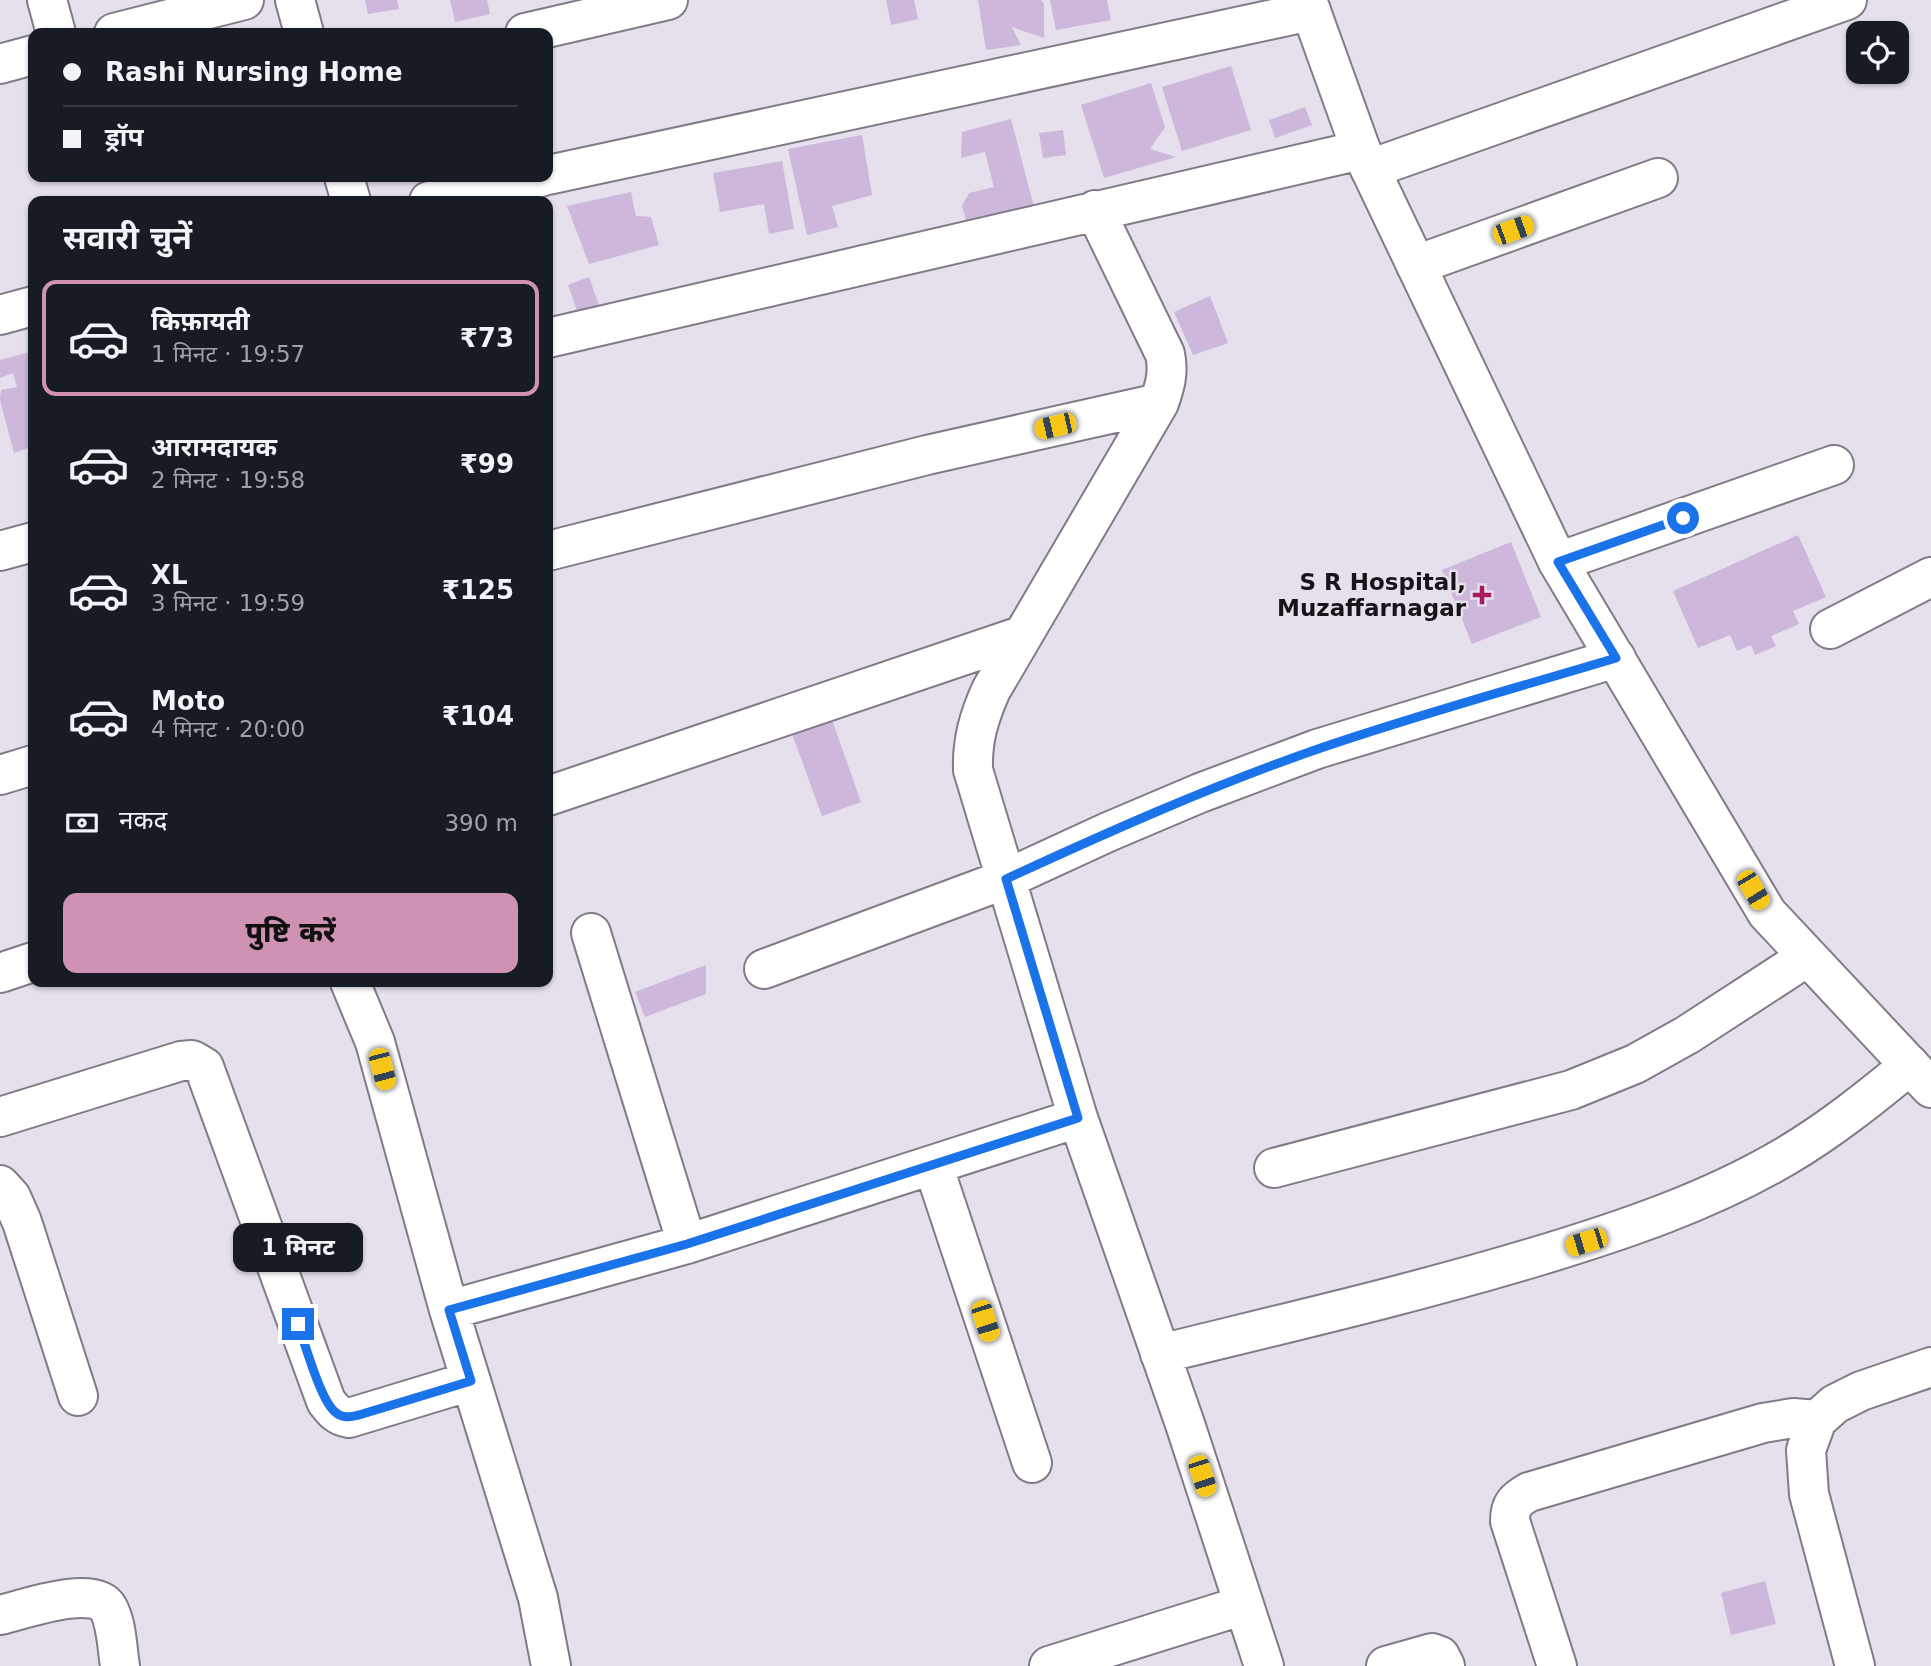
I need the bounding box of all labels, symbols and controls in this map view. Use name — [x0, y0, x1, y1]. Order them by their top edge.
map controls — [1846, 21, 1909, 84]
button: locate — [1846, 21, 1909, 84]
text: Rashi Nursing Home — [105, 57, 403, 87]
text: ड्रॉप — [105, 122, 143, 152]
car — [1490, 213, 1537, 247]
text: सवारी चुनें — [63, 219, 192, 257]
text: किफ़ायती — [151, 306, 250, 336]
icon: car — [67, 307, 130, 370]
text: ₹73 — [460, 323, 514, 353]
text: 1 मिनट · 19:57 — [151, 341, 305, 367]
car — [1033, 411, 1078, 441]
text: आरामदायक — [151, 432, 277, 462]
icon: car — [67, 433, 130, 496]
text: ₹99 — [460, 449, 514, 479]
text: 2 मिनट · 19:58 — [151, 467, 305, 493]
route start — [1667, 502, 1699, 534]
icon: car — [67, 559, 130, 622]
text: XL — [151, 560, 188, 590]
place label: S R Hospital, Muzaffarnagar — [1277, 569, 1467, 621]
text: ₹125 — [442, 575, 514, 605]
marker: S R Hospital, Muzaffarnagar — [1472, 585, 1492, 605]
text: 3 मिनट · 19:59 — [151, 590, 305, 616]
icon: car — [67, 685, 130, 748]
text: Moto — [151, 686, 225, 716]
text: ₹104 — [442, 701, 514, 731]
text: 4 मिनट · 20:00 — [151, 716, 305, 742]
icon: cash — [63, 804, 101, 842]
text: नकद — [119, 805, 167, 835]
text: 390 m — [444, 810, 518, 836]
car — [1734, 867, 1773, 913]
button: पुष्टि करें — [63, 893, 518, 973]
car — [367, 1046, 398, 1092]
callout: 1 मिनट — [233, 1222, 363, 1272]
car — [1563, 1226, 1610, 1258]
text: 1 मिनट — [261, 1234, 335, 1260]
car — [969, 1298, 1002, 1344]
route end — [282, 1308, 314, 1340]
car — [1186, 1453, 1219, 1499]

